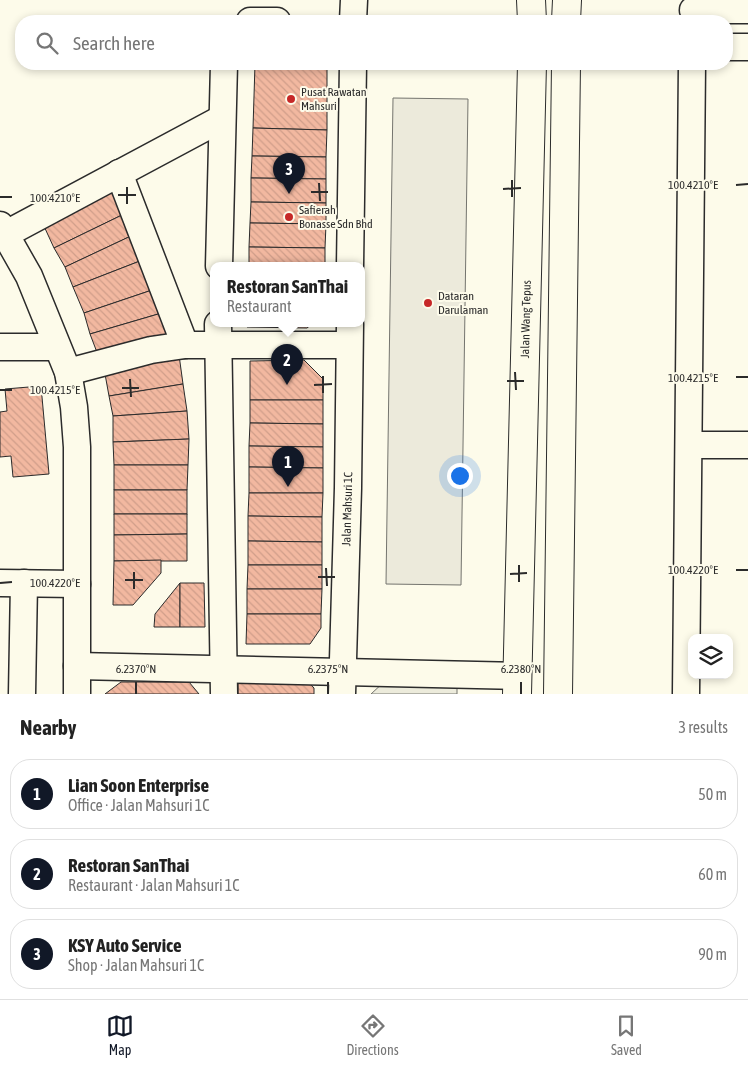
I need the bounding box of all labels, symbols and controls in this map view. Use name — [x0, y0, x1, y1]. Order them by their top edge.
search box — [15, 15, 733, 70]
icon: search — [33, 29, 61, 57]
text: Search here — [73, 32, 155, 54]
place label: Pusat Rawatan Mahsuri — [301, 85, 367, 113]
marker: Pusat Rawatan Mahsuri — [285, 93, 297, 105]
pin: 3 — [273, 153, 305, 194]
text: 100.4210°E — [668, 178, 718, 192]
text: 100.4210°E — [30, 191, 80, 205]
place label: Safierah Bonasse Sdn Bhd — [299, 203, 373, 231]
marker: Safierah Bonasse Sdn Bhd — [283, 211, 295, 223]
popup — [210, 262, 365, 327]
text: Restoran SanThai — [227, 275, 348, 297]
street label: Jalan Wang Tepus — [518, 280, 534, 358]
place label: Dataran Darulaman — [438, 289, 488, 317]
text: Restaurant — [227, 297, 292, 315]
marker: Dataran Darulaman — [422, 297, 434, 309]
pin: 2 — [271, 344, 303, 385]
text: 100.4215°E — [668, 371, 718, 385]
text: 100.4215°E — [30, 383, 80, 397]
pin: 1 — [272, 446, 304, 487]
your location — [447, 463, 473, 489]
street label: Jalan Mahsuri 1C — [339, 471, 355, 546]
text: 100.4220°E — [668, 563, 718, 577]
text: 100.4220°E — [30, 576, 80, 590]
map controls — [688, 634, 733, 679]
button: layers — [688, 634, 733, 679]
text: 6.2370°N — [116, 662, 156, 676]
text: 6.2375°N — [308, 662, 348, 676]
text: 6.2380°N — [501, 662, 541, 676]
text: Nearby — [20, 715, 76, 739]
text: 3 results — [678, 718, 728, 736]
text: Lian Soon Enterprise — [68, 774, 209, 796]
text: 1 — [33, 785, 41, 803]
text: 50 m — [698, 785, 727, 803]
text: Office · Jalan Mahsuri 1C — [68, 796, 210, 814]
text: Restoran SanThai — [68, 854, 189, 876]
text: 2 — [33, 865, 41, 883]
text: 60 m — [698, 865, 727, 883]
text: Restaurant · Jalan Mahsuri 1C — [68, 876, 240, 894]
text: KSY Auto Service — [68, 934, 182, 956]
text: 3 — [33, 945, 41, 963]
text: 90 m — [698, 945, 727, 963]
text: Shop · Jalan Mahsuri 1C — [68, 956, 204, 974]
tab: Map — [106, 1012, 134, 1058]
tab: Directions — [346, 1012, 399, 1058]
tab: Saved — [611, 1012, 642, 1058]

